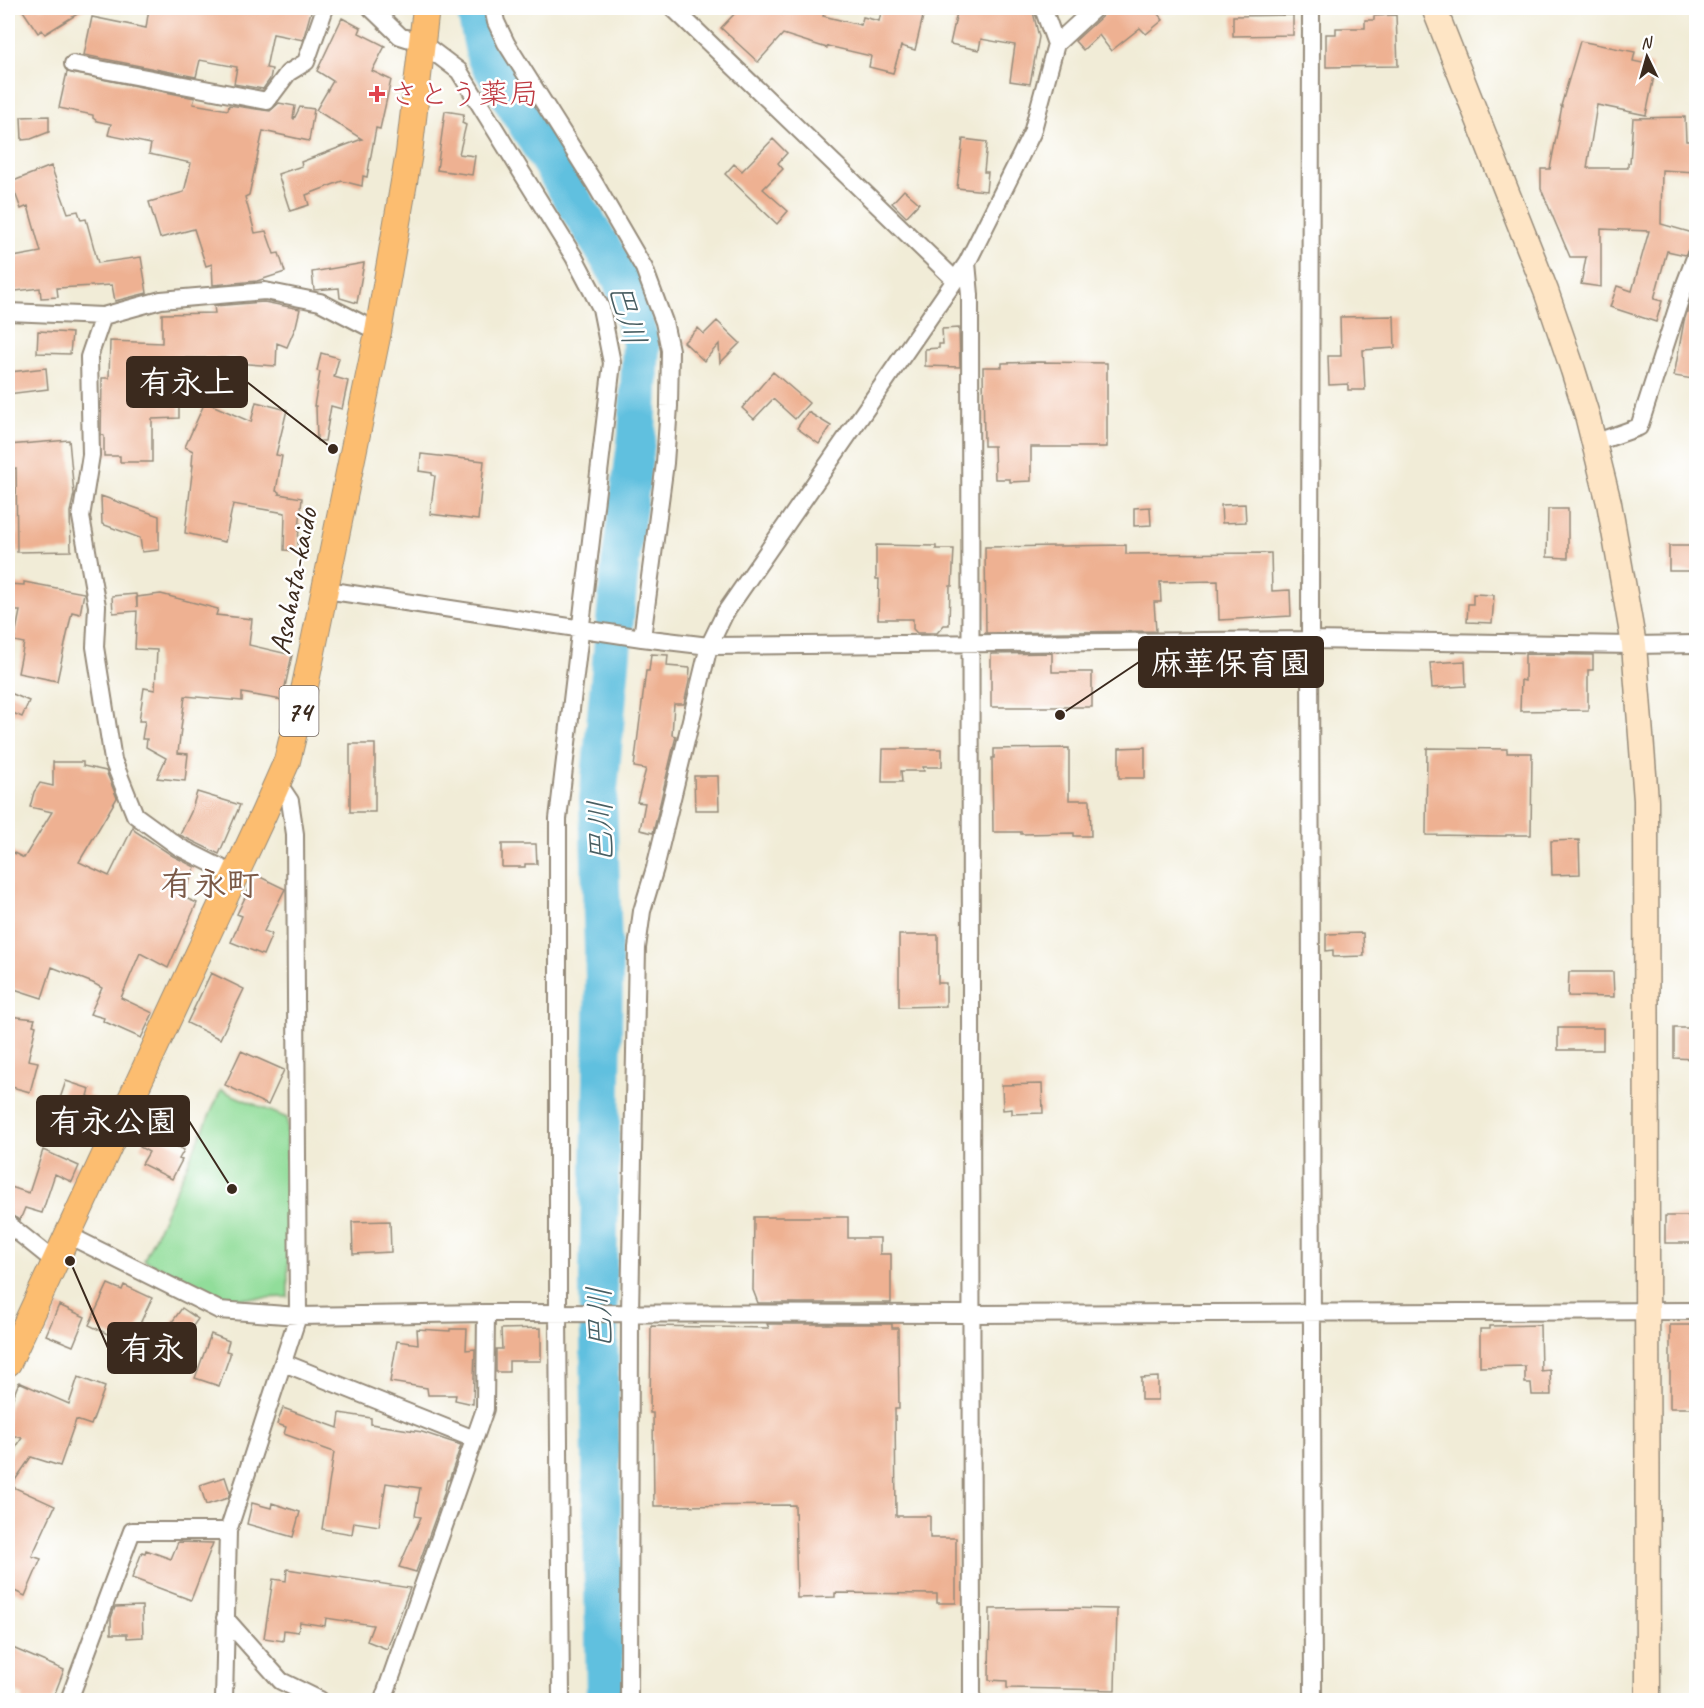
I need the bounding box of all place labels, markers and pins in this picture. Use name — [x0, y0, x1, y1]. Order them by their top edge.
place label: さとう薬局 — [389, 75, 539, 113]
marker: さとう薬局 — [370, 87, 384, 101]
callout: 有永上 — [127, 357, 247, 407]
callout: 麻華保育園 — [1139, 637, 1323, 687]
callout: 有永公園 — [37, 1096, 189, 1146]
callout: 有永 — [108, 1323, 196, 1373]

